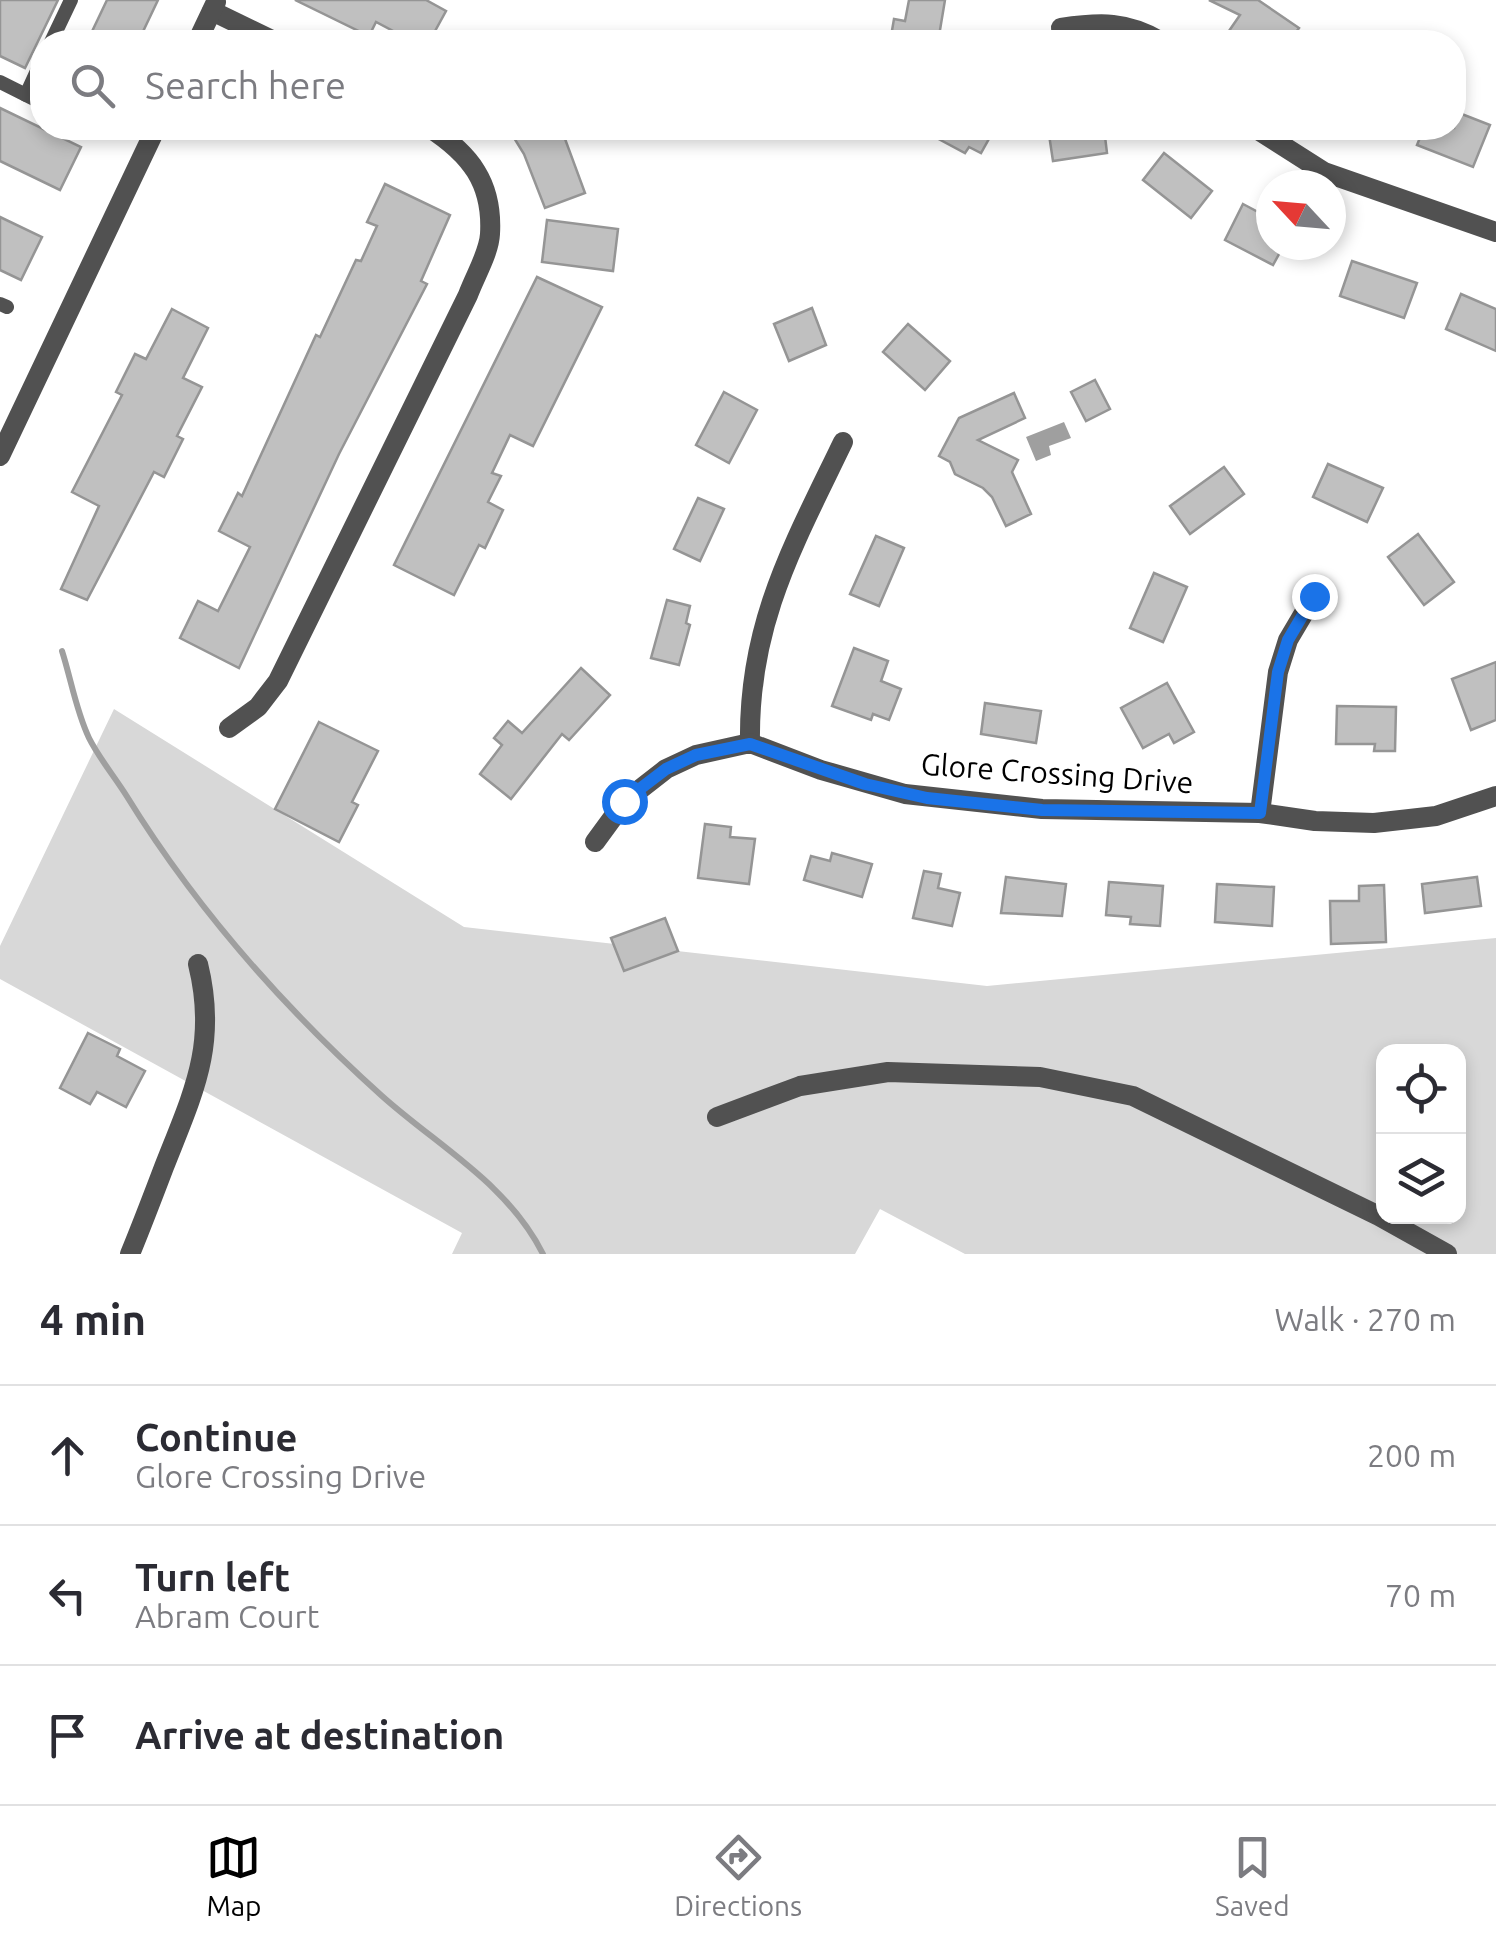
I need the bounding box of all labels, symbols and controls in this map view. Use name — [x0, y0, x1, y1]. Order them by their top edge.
search box — [30, 30, 1466, 140]
icon: search — [65, 58, 120, 113]
text: Search here — [145, 64, 346, 106]
north arrow — [1256, 170, 1346, 260]
route end — [1292, 574, 1338, 620]
street label: Glore Crossing Drive — [920, 747, 1194, 799]
route start — [602, 779, 648, 825]
map controls — [1376, 1044, 1466, 1224]
button: locate — [1376, 1044, 1466, 1134]
button: layers — [1376, 1134, 1466, 1224]
text: 4 min — [40, 1296, 146, 1343]
text: Walk · 270 m — [1274, 1301, 1456, 1337]
text: Continue — [135, 1416, 297, 1458]
icon: ahead — [40, 1428, 95, 1483]
text: 200 m — [1367, 1437, 1456, 1473]
text: Glore Crossing Drive — [135, 1458, 426, 1494]
text: Turn left — [135, 1556, 290, 1598]
icon: left — [40, 1568, 95, 1623]
text: 70 m — [1385, 1577, 1456, 1613]
text: Abram Court — [135, 1598, 319, 1634]
icon: arrive — [40, 1708, 95, 1763]
text: Arrive at destination — [135, 1714, 504, 1756]
tab: Map — [206, 1830, 262, 1921]
tab: Directions — [674, 1830, 802, 1921]
tab: Saved — [1215, 1830, 1290, 1921]

